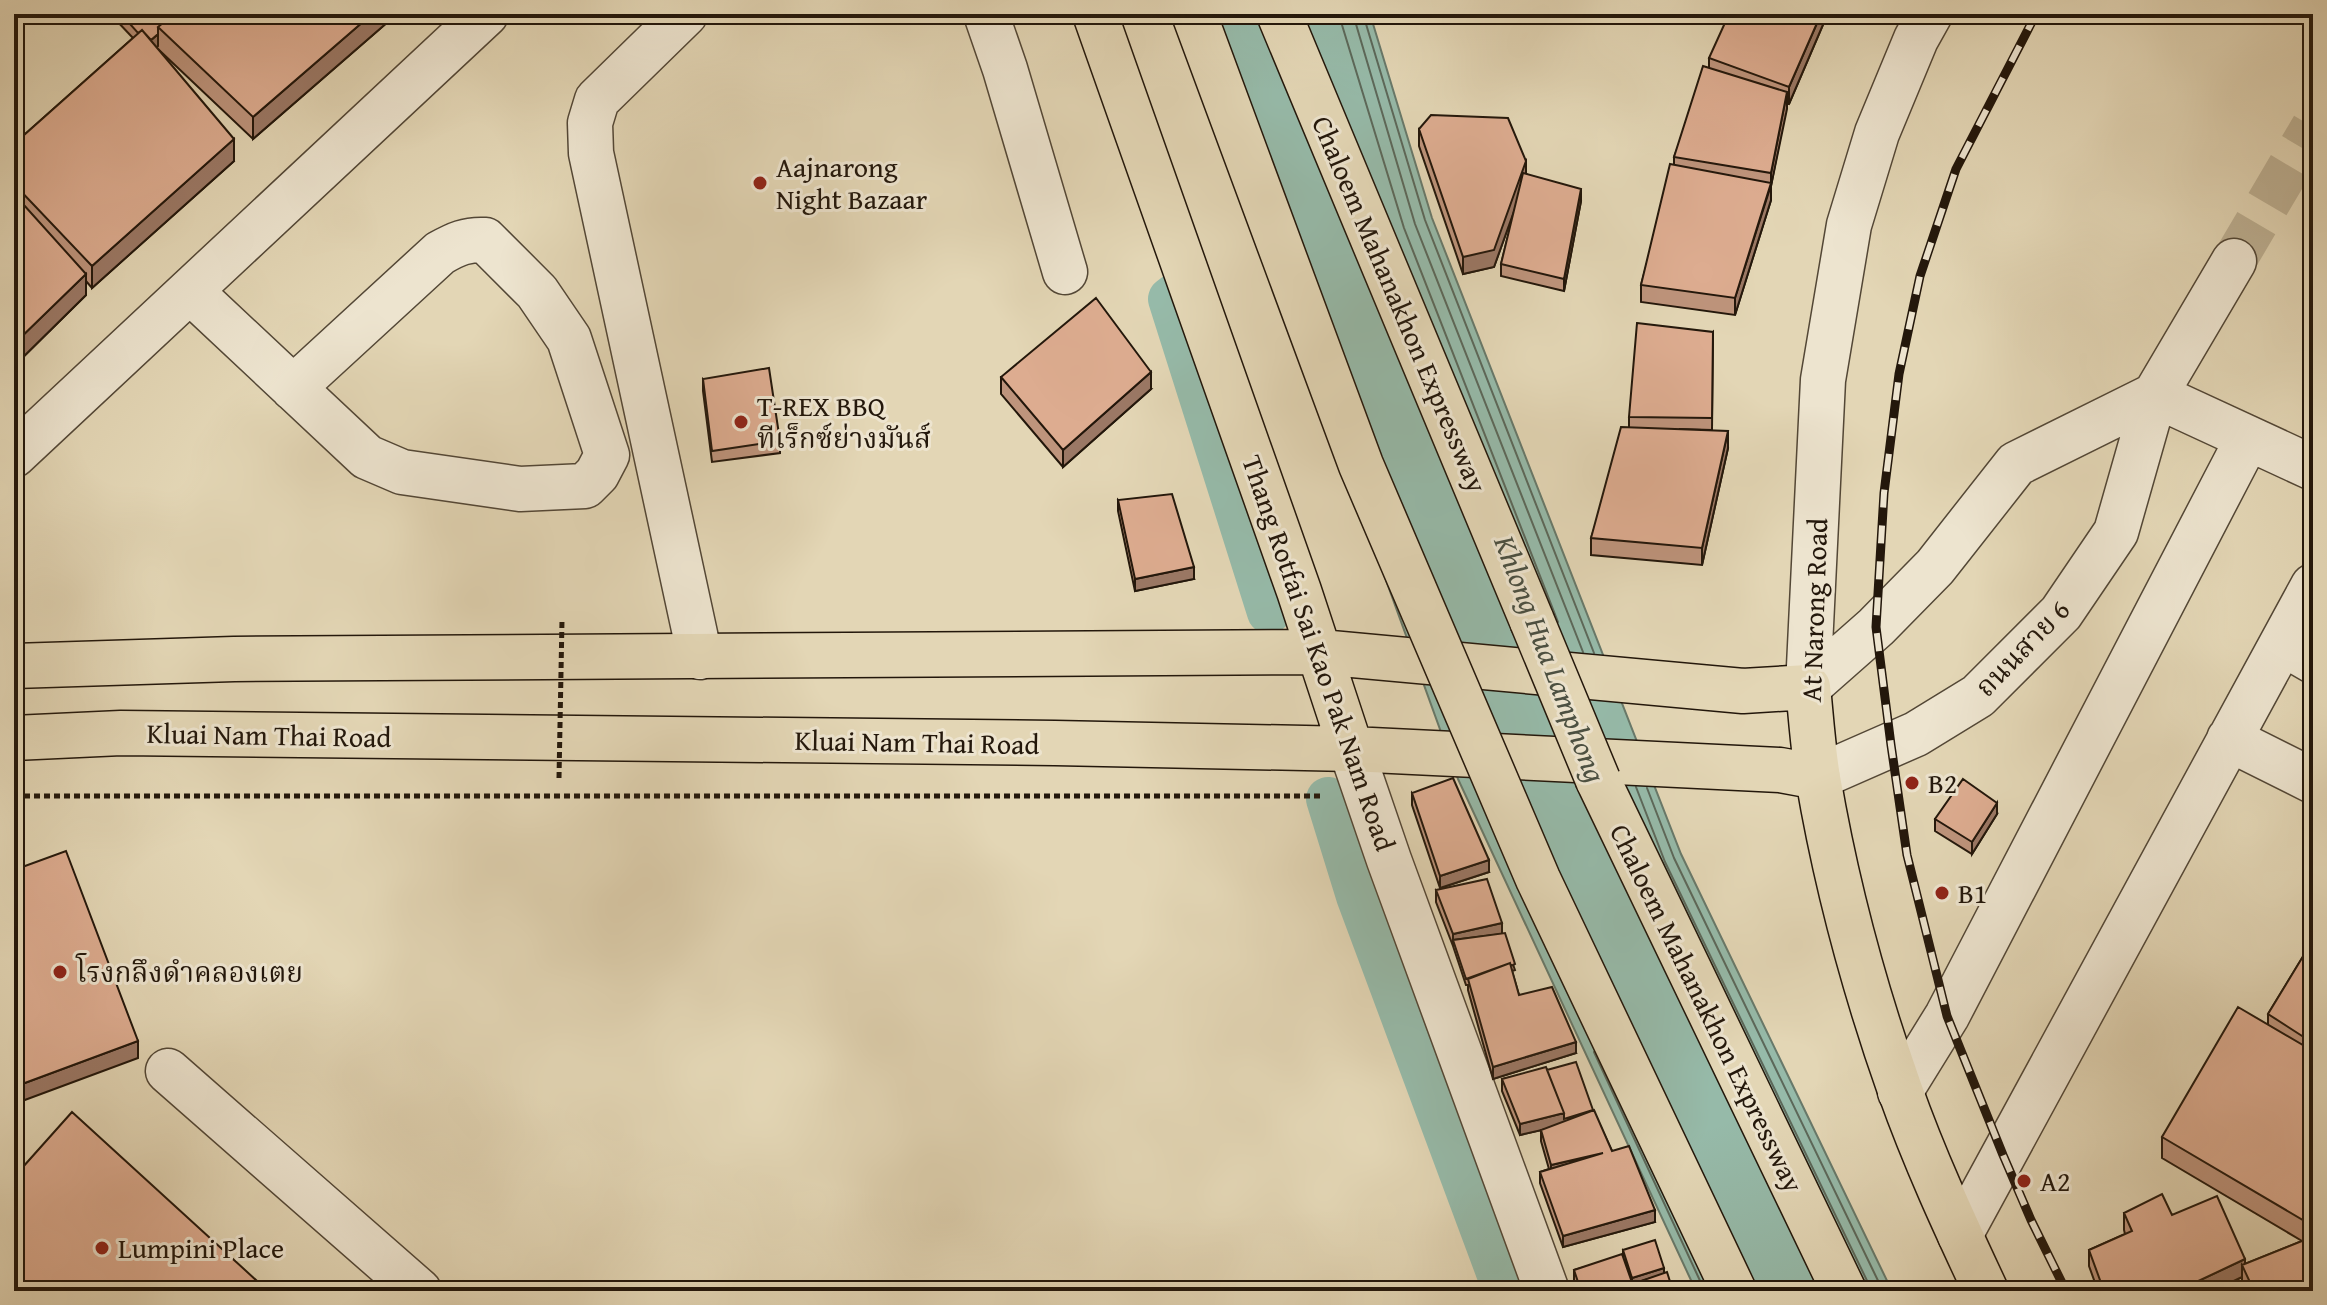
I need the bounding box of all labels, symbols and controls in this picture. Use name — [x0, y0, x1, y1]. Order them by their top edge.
street label: Chaloem Mahanakhon Expressway — [1302, 109, 1499, 498]
place label: Aajnarong Night Bazaar — [776, 146, 928, 219]
marker: Aajnarong Night Bazaar — [751, 174, 769, 192]
place label: T-REX BBQ ทีเร็กซ์ย่างมันส์ — [757, 385, 931, 458]
marker: T-REX BBQ ทีเร็กซ์ย่างมันส์ — [732, 413, 750, 431]
street label: Thang Rotfai Sai Kao Pak Nam Road — [1232, 449, 1407, 856]
street label: At Narong Road — [1790, 517, 1837, 703]
water label: Khlong Hua Lamphong — [1483, 528, 1618, 789]
street label: ถนนสาย 6 — [1965, 590, 2079, 706]
street label: Kluai Nam Thai Road — [146, 712, 392, 757]
street label: Kluai Nam Thai Road — [794, 719, 1040, 764]
place label: B2 — [1928, 762, 1957, 803]
marker: B2 — [1903, 774, 1921, 792]
street label: Chaloem Mahanakhon Expressway — [1600, 817, 1815, 1199]
place label: B1 — [1958, 872, 1987, 913]
marker: B1 — [1933, 884, 1951, 902]
place label: โรงกลึงดำคลองเตย — [75, 951, 303, 992]
marker: โรงกลึงดำคลองเตย — [51, 963, 69, 981]
place label: A2 — [2040, 1160, 2070, 1201]
marker: A2 — [2015, 1172, 2033, 1190]
place label: Lumpini Place — [118, 1227, 284, 1268]
marker: Lumpini Place — [93, 1239, 111, 1257]

